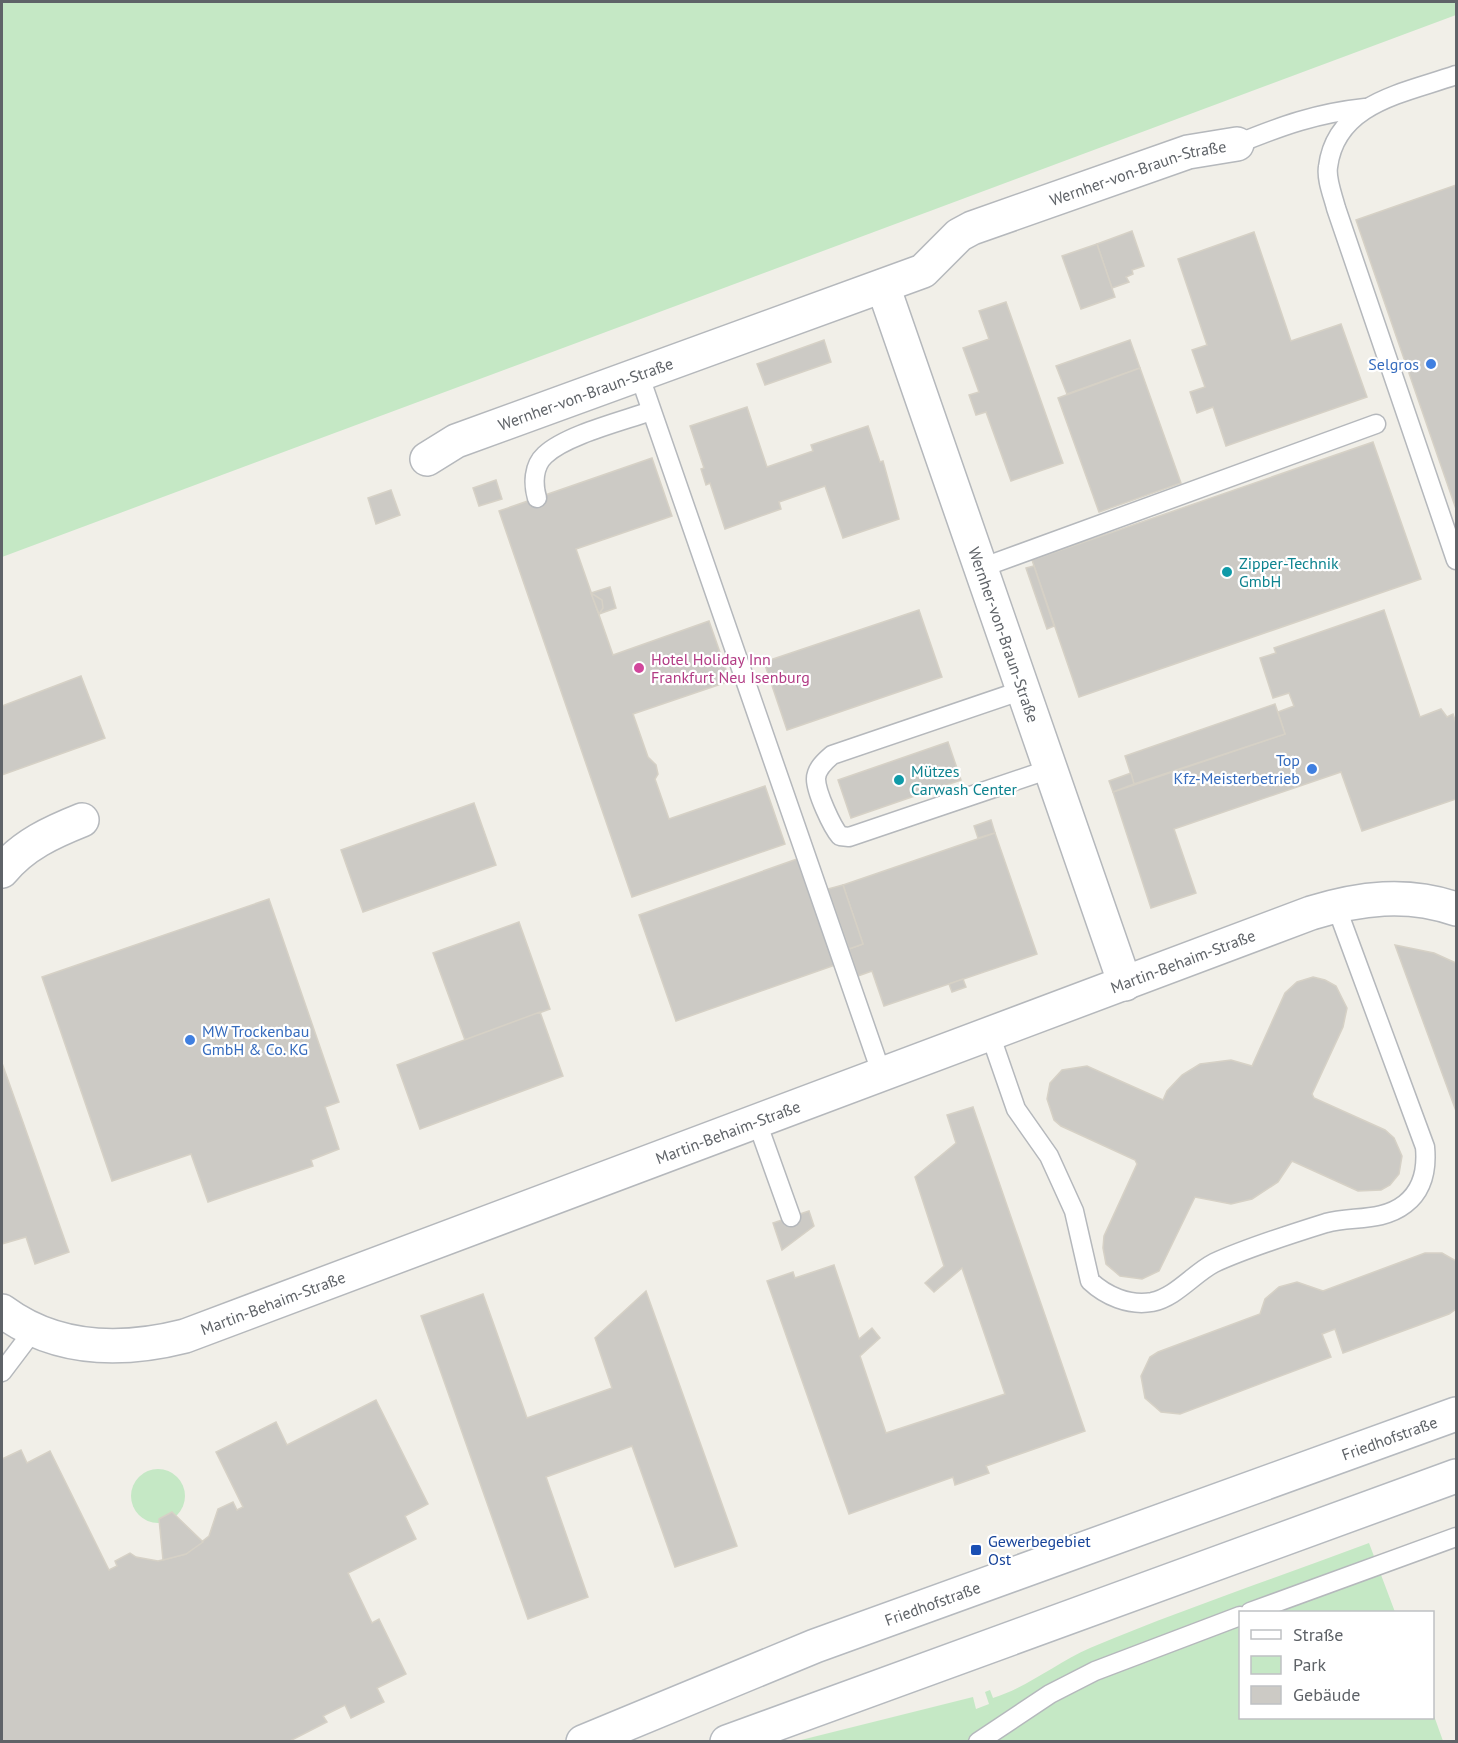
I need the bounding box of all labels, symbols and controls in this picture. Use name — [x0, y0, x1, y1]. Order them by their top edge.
street label: Wernher-von-Braun-Straße — [1047, 136, 1228, 210]
street label: Wernher-von-Braun-Straße — [495, 353, 676, 435]
place label: Selgros — [1368, 354, 1419, 374]
marker: Selgros — [1424, 357, 1438, 371]
street label: Wernher-von-Braun-Straße — [964, 544, 1044, 725]
place label: Zipper-Technik GmbH — [1239, 553, 1339, 591]
marker: Zipper-Technik GmbH — [1220, 565, 1234, 579]
place label: Hotel Holiday Inn Frankfurt Neu Isenburg — [651, 649, 810, 687]
marker: Hotel Holiday Inn Frankfurt Neu Isenburg — [632, 661, 646, 675]
place label: Top Kfz-Meisterbetrieb — [1174, 750, 1300, 788]
place label: Mützes Carwash Center — [911, 761, 1018, 799]
marker: Top Kfz-Meisterbetrieb — [1305, 762, 1319, 776]
marker: Mützes Carwash Center — [892, 773, 906, 787]
street label: Martin-Behaim-Straße — [1108, 925, 1258, 997]
place label: MW Trockenbau GmbH & Co. KG — [202, 1021, 309, 1059]
marker: MW Trockenbau GmbH & Co. KG — [183, 1033, 197, 1047]
street label: Martin-Behaim-Straße — [653, 1096, 803, 1168]
street label: Martin-Behaim-Straße — [198, 1267, 348, 1339]
street label: Friedhofstraße — [1339, 1412, 1440, 1465]
place label: Gewerbegebiet Ost — [988, 1531, 1091, 1569]
marker: Gewerbegebiet Ost — [969, 1543, 983, 1557]
street label: Friedhofstraße — [882, 1577, 983, 1630]
legend — [1239, 1611, 1434, 1719]
text: Straße — [1293, 1623, 1344, 1646]
text: Park — [1293, 1653, 1326, 1676]
text: Gebäude — [1293, 1683, 1360, 1706]

